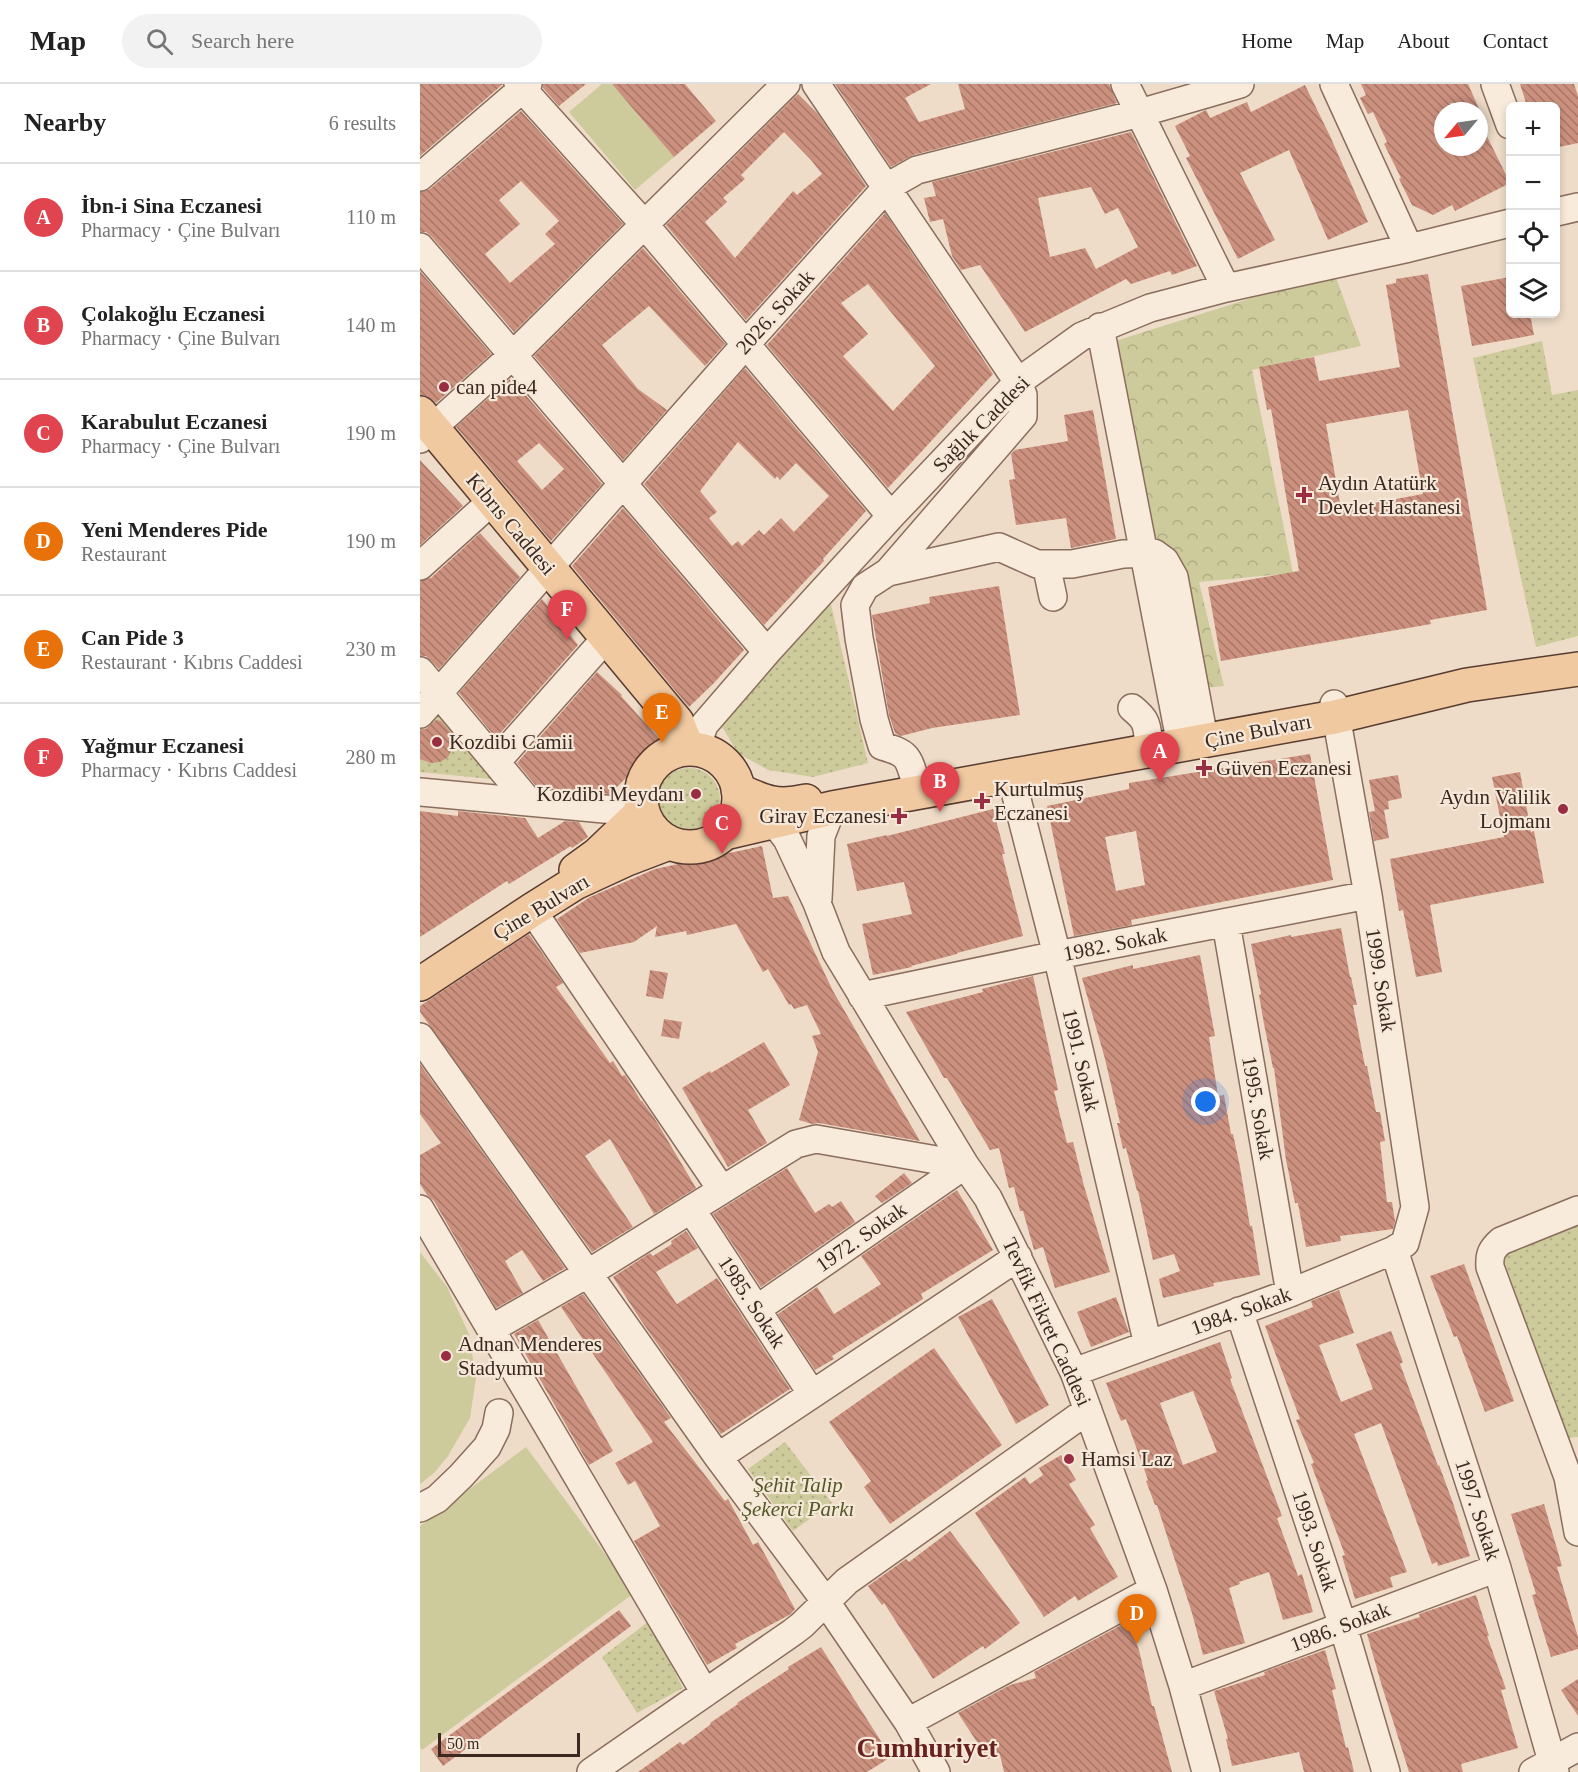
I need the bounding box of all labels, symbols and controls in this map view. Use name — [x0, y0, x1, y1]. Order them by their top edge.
search box — [122, 14, 542, 68]
text: Map — [30, 25, 86, 56]
icon: search — [143, 25, 176, 58]
text: Search here — [191, 28, 294, 53]
text: Home — [1241, 29, 1293, 53]
text: Map — [1326, 29, 1364, 53]
text: About — [1397, 29, 1450, 53]
text: Contact — [1483, 29, 1548, 53]
north arrow — [1434, 102, 1488, 156]
map controls — [1506, 102, 1560, 318]
button: + — [1506, 102, 1560, 156]
text: Nearby — [24, 108, 106, 137]
text: 6 results — [329, 112, 396, 134]
button: − — [1506, 156, 1560, 210]
text: İbn-i Sina Eczanesi — [81, 193, 262, 218]
text: A — [36, 206, 51, 228]
text: 110 m — [346, 206, 396, 228]
button: locate — [1506, 210, 1560, 264]
text: Pharmacy · Çine Bulvarı — [81, 219, 280, 241]
button: layers — [1506, 264, 1560, 318]
street label: 2026. Sokak — [731, 265, 819, 359]
text: Çolakoğlu Eczanesi — [81, 301, 265, 326]
text: B — [37, 314, 50, 336]
text: 140 m — [345, 314, 396, 336]
text: Pharmacy · Çine Bulvarı — [81, 327, 280, 349]
street label: Sağlık Caddesi — [928, 371, 1034, 477]
place label: can pide4 — [456, 375, 538, 399]
marker: can pide4 — [437, 380, 451, 394]
text: Karabulut Eczanesi — [81, 409, 267, 434]
text: C — [36, 422, 51, 444]
text: 190 m — [345, 422, 396, 444]
text: Pharmacy · Çine Bulvarı — [81, 435, 280, 457]
street label: Kıbrıs Caddesi — [462, 468, 561, 580]
place label: Aydın Atatürk Devlet Hastanesi — [1318, 471, 1461, 519]
marker: Aydın Atatürk Devlet Hastanesi — [1295, 486, 1313, 504]
text: Yeni Menderes Pide — [81, 517, 268, 542]
text: D — [36, 530, 51, 552]
text: 190 m — [345, 530, 396, 552]
text: Restaurant — [81, 543, 167, 565]
pin: F — [548, 590, 586, 640]
text: Can Pide 3 — [81, 625, 184, 650]
text: E — [37, 638, 50, 660]
text: 230 m — [345, 638, 396, 660]
text: Restaurant · Kıbrıs Caddesi — [81, 651, 303, 673]
pin: E — [642, 694, 682, 743]
street label: Çine Bulvarı — [1203, 709, 1313, 753]
place label: Kozdibi Camii — [449, 730, 573, 754]
pin: A — [1140, 732, 1180, 782]
text: Yağmur Eczanesi — [81, 733, 244, 758]
marker: Kozdibi Camii — [430, 735, 444, 749]
text: F — [37, 746, 50, 768]
text: 280 m — [345, 746, 396, 768]
place label: Güven Eczanesi — [1216, 756, 1352, 780]
text: Pharmacy · Kıbrıs Caddesi — [81, 759, 297, 781]
marker: Güven Eczanesi — [1197, 761, 1211, 775]
pin: B — [920, 762, 960, 812]
place label: Kurtulmuş Eczanesi — [994, 777, 1084, 825]
place label: Kozdibi Meydanı — [536, 782, 684, 806]
place label: Aydın Valilik Lojmanı — [1440, 785, 1551, 833]
marker: Kozdibi Meydanı — [689, 787, 703, 801]
marker: Kurtulmuş Eczanesi — [975, 794, 989, 808]
marker: Aydın Valilik Lojmanı — [1556, 802, 1570, 816]
pin: C — [702, 804, 742, 854]
place label: Giray Eczanesi — [759, 804, 887, 828]
marker: Giray Eczanesi — [892, 809, 906, 823]
street label: Çine Bulvarı — [489, 869, 594, 945]
street label: 1982. Sokak — [1061, 922, 1169, 966]
street label: 1999. Sokak — [1361, 926, 1401, 1034]
street label: 1991. Sokak — [1057, 1006, 1105, 1114]
street label: 1995. Sokak — [1237, 1054, 1279, 1162]
your location — [1191, 1087, 1220, 1116]
street label: 1972. Sokak — [811, 1197, 911, 1277]
street label: Tevfik Fikret Caddesi — [997, 1234, 1097, 1410]
street label: 1985. Sokak — [713, 1251, 791, 1353]
street label: 1984. Sokak — [1188, 1282, 1295, 1340]
place label: Adnan Menderes Stadyumu — [458, 1332, 602, 1380]
marker: Adnan Menderes Stadyumu — [439, 1349, 453, 1363]
place label: Hamsi Laz — [1081, 1447, 1173, 1471]
marker: Hamsi Laz — [1062, 1452, 1076, 1466]
street label: 1997. Sokak — [1450, 1456, 1506, 1564]
park label: Şehit Talip Şekerci Parkı — [742, 1473, 854, 1521]
street label: 1993. Sokak — [1287, 1487, 1343, 1595]
pin: D — [1118, 1594, 1156, 1644]
street label: 1986. Sokak — [1287, 1597, 1394, 1657]
scale bar — [438, 1730, 580, 1758]
district label: Cumhuriyet — [857, 1733, 998, 1763]
text: 50 m — [447, 1735, 479, 1752]

